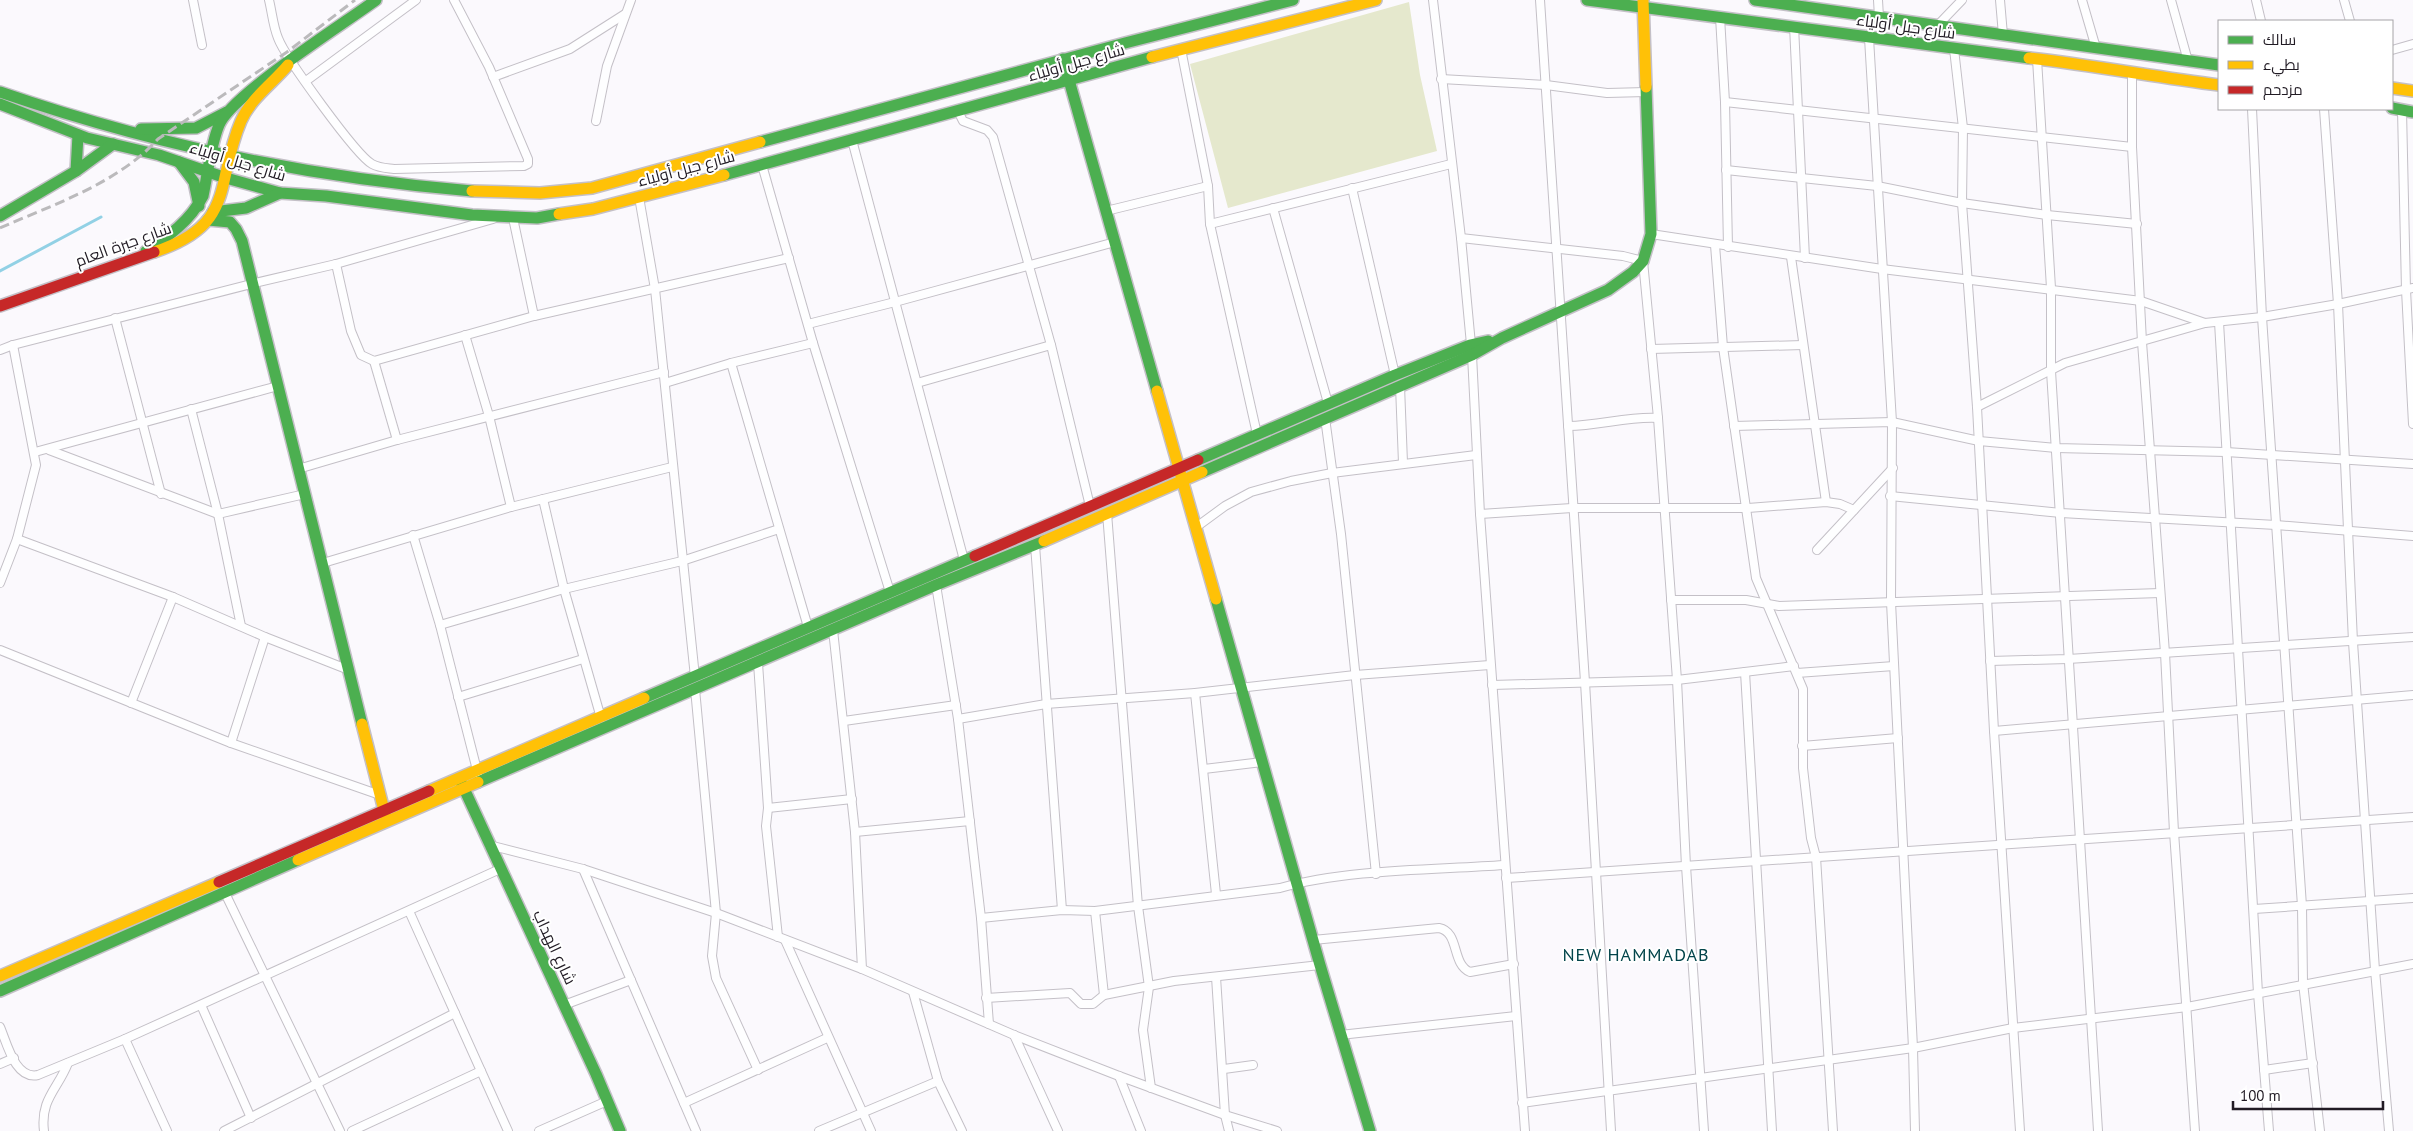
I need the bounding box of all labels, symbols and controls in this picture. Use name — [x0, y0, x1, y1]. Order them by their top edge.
street label: شارع جبل أولياء — [1855, 9, 1957, 45]
legend — [2218, 20, 2393, 110]
text: سالك — [2263, 30, 2296, 49]
street label: شارع جبل أولياء — [1025, 39, 1127, 87]
text: بطيء — [2263, 55, 2300, 77]
text: مزدحم — [2263, 80, 2303, 100]
street label: شارع جبل أولياء — [187, 137, 289, 187]
street label: شارع جبل أولياء — [635, 145, 737, 193]
street label: شارع جبرة العام — [72, 217, 175, 273]
street label: شارع الهداب — [527, 907, 581, 988]
district label: NEW HAMMADAB — [1562, 943, 1710, 966]
scale bar — [2233, 1078, 2383, 1110]
text: 100 m — [2240, 1086, 2281, 1105]

